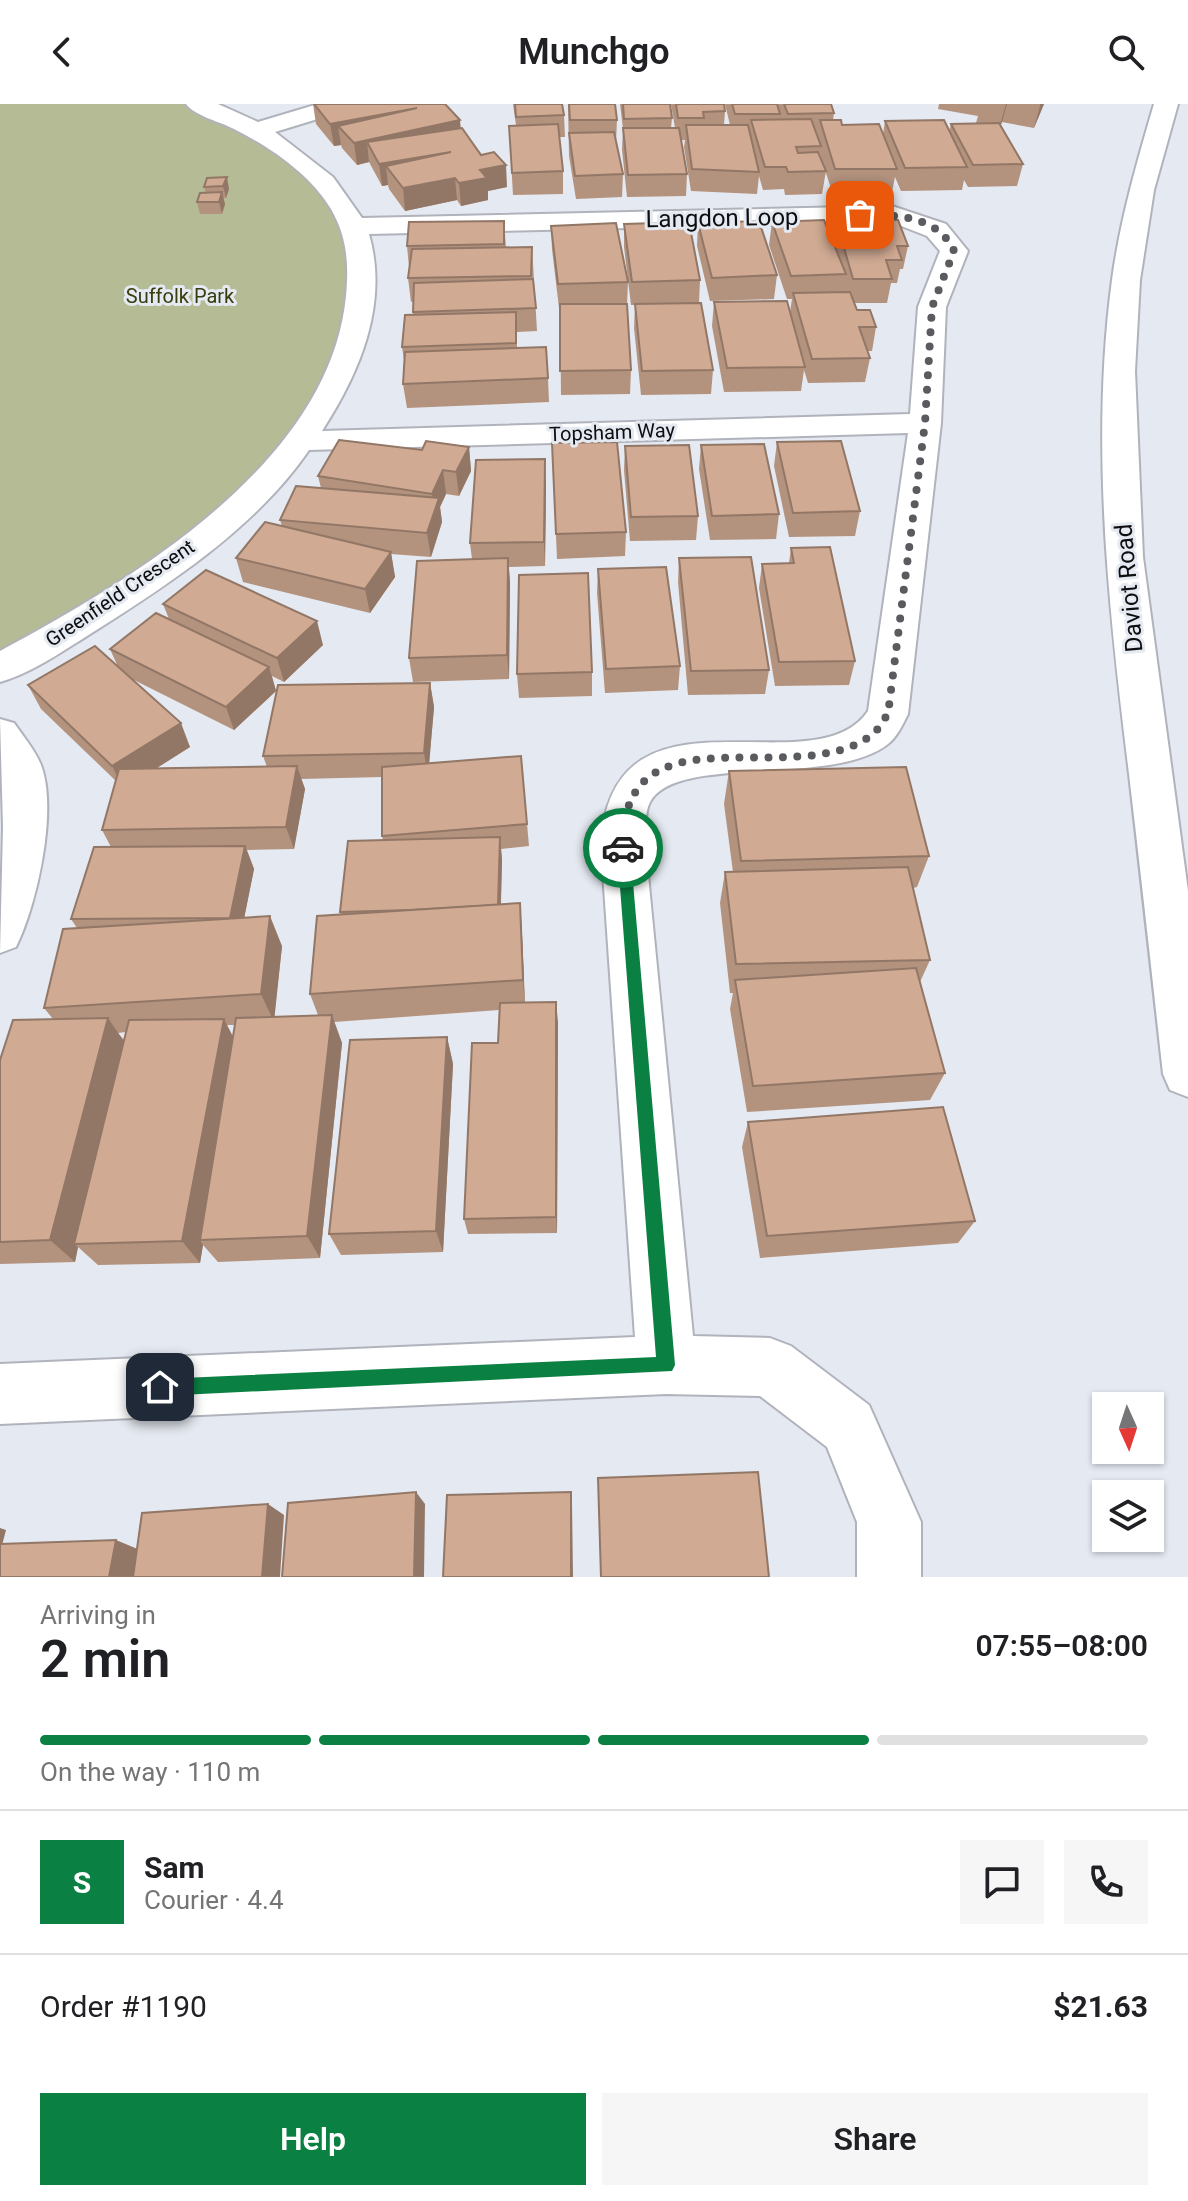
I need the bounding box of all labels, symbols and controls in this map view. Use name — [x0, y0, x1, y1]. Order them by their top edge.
icon: back — [40, 30, 84, 74]
icon: search — [1104, 30, 1148, 74]
text: Munchgo — [518, 31, 670, 73]
pin — [826, 181, 894, 249]
icon: bag — [838, 193, 882, 237]
street label: Langdon Loop — [645, 203, 799, 233]
park label: Suffolk Park — [126, 284, 235, 308]
street label: Topsham Way — [549, 418, 676, 446]
street label: Daviot Road — [1109, 523, 1149, 653]
street label: Greenfield Crescent — [41, 534, 199, 652]
courier — [583, 808, 663, 888]
icon: car — [601, 826, 645, 870]
pin — [126, 1353, 194, 1421]
icon: home — [138, 1365, 182, 1409]
north arrow — [1092, 1392, 1164, 1464]
map controls — [1092, 1392, 1164, 1552]
button: layers — [1092, 1480, 1164, 1552]
text: Arriving in — [40, 1600, 156, 1630]
text: 07:55–08:00 — [975, 1628, 1148, 1663]
text: 2 min — [40, 1629, 170, 1690]
text: On the way · 110 m — [40, 1757, 260, 1787]
button: chat — [960, 1840, 1044, 1924]
button: phone — [1064, 1840, 1148, 1924]
text: Sam — [144, 1850, 205, 1885]
text: S — [73, 1865, 91, 1900]
text: Courier · 4.4 — [144, 1885, 284, 1915]
text: Order #1190 — [40, 1989, 207, 2024]
text: $21.63 — [1053, 1989, 1148, 2024]
button: Help — [40, 2093, 586, 2185]
button: Share — [602, 2093, 1148, 2185]

